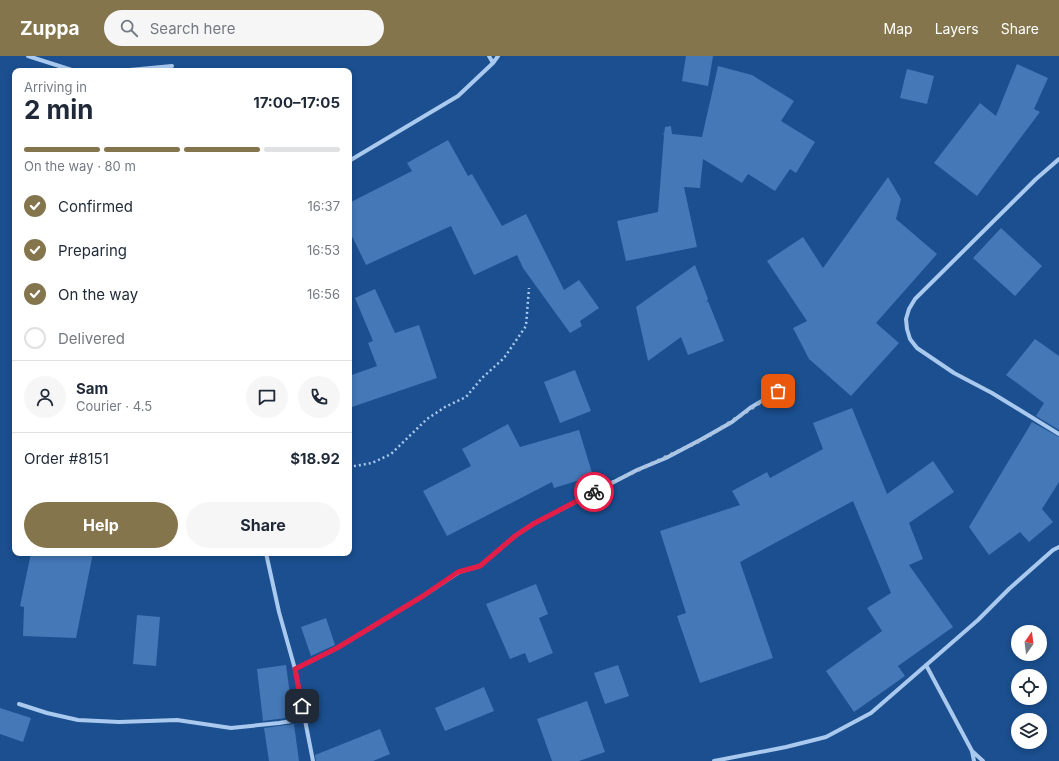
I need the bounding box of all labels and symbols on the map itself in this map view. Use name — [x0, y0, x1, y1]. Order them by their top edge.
pin — [761, 374, 795, 408]
courier — [574, 472, 614, 512]
north arrow — [1011, 625, 1047, 661]
pin — [285, 689, 319, 723]

